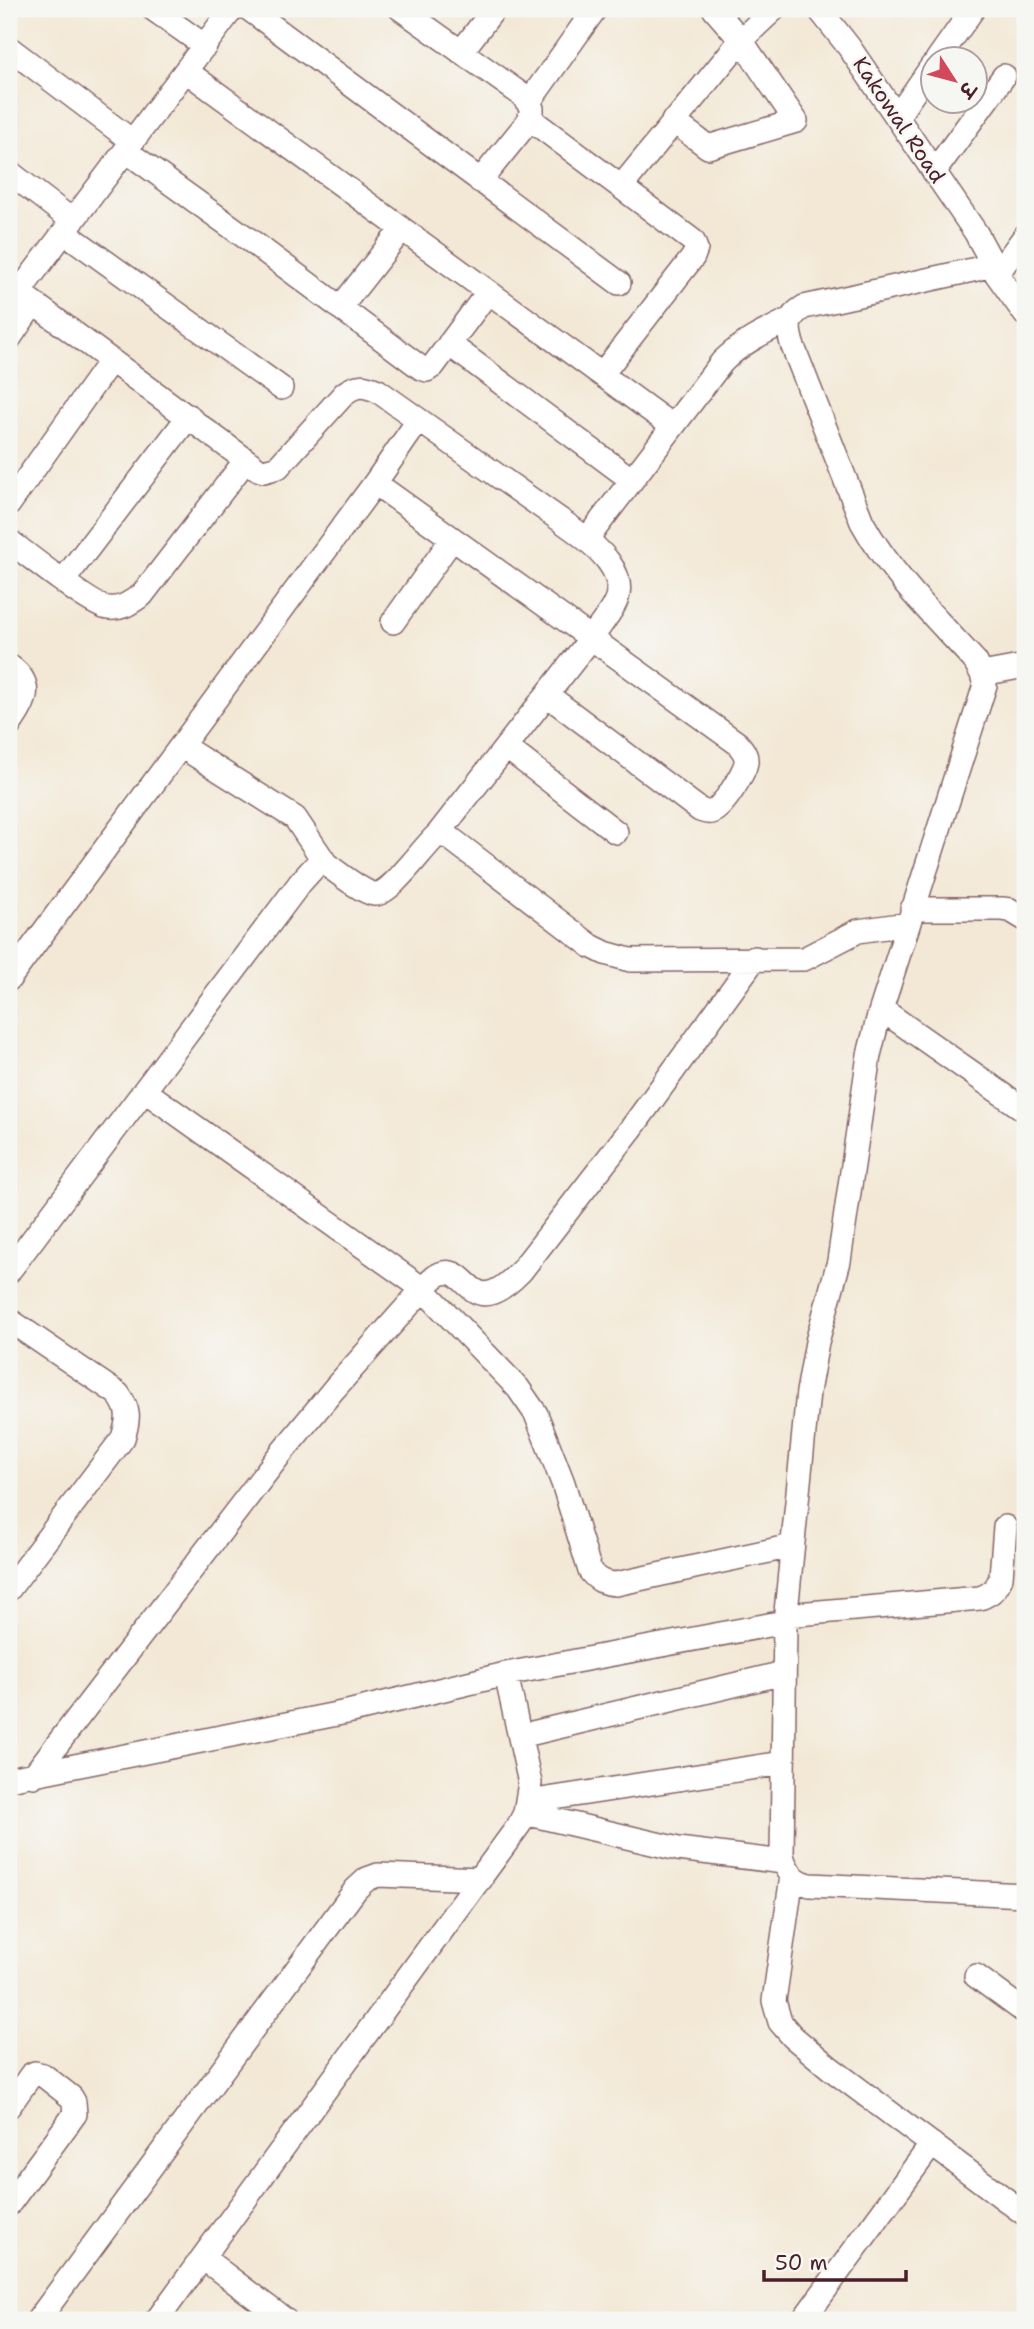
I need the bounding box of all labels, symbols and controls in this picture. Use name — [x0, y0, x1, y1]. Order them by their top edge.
north arrow — [918, 46, 988, 116]
street label: Kakowal Road — [846, 51, 952, 189]
text: उ — [952, 76, 982, 104]
scale bar — [764, 2238, 906, 2282]
text: 50 m — [775, 2249, 828, 2277]

